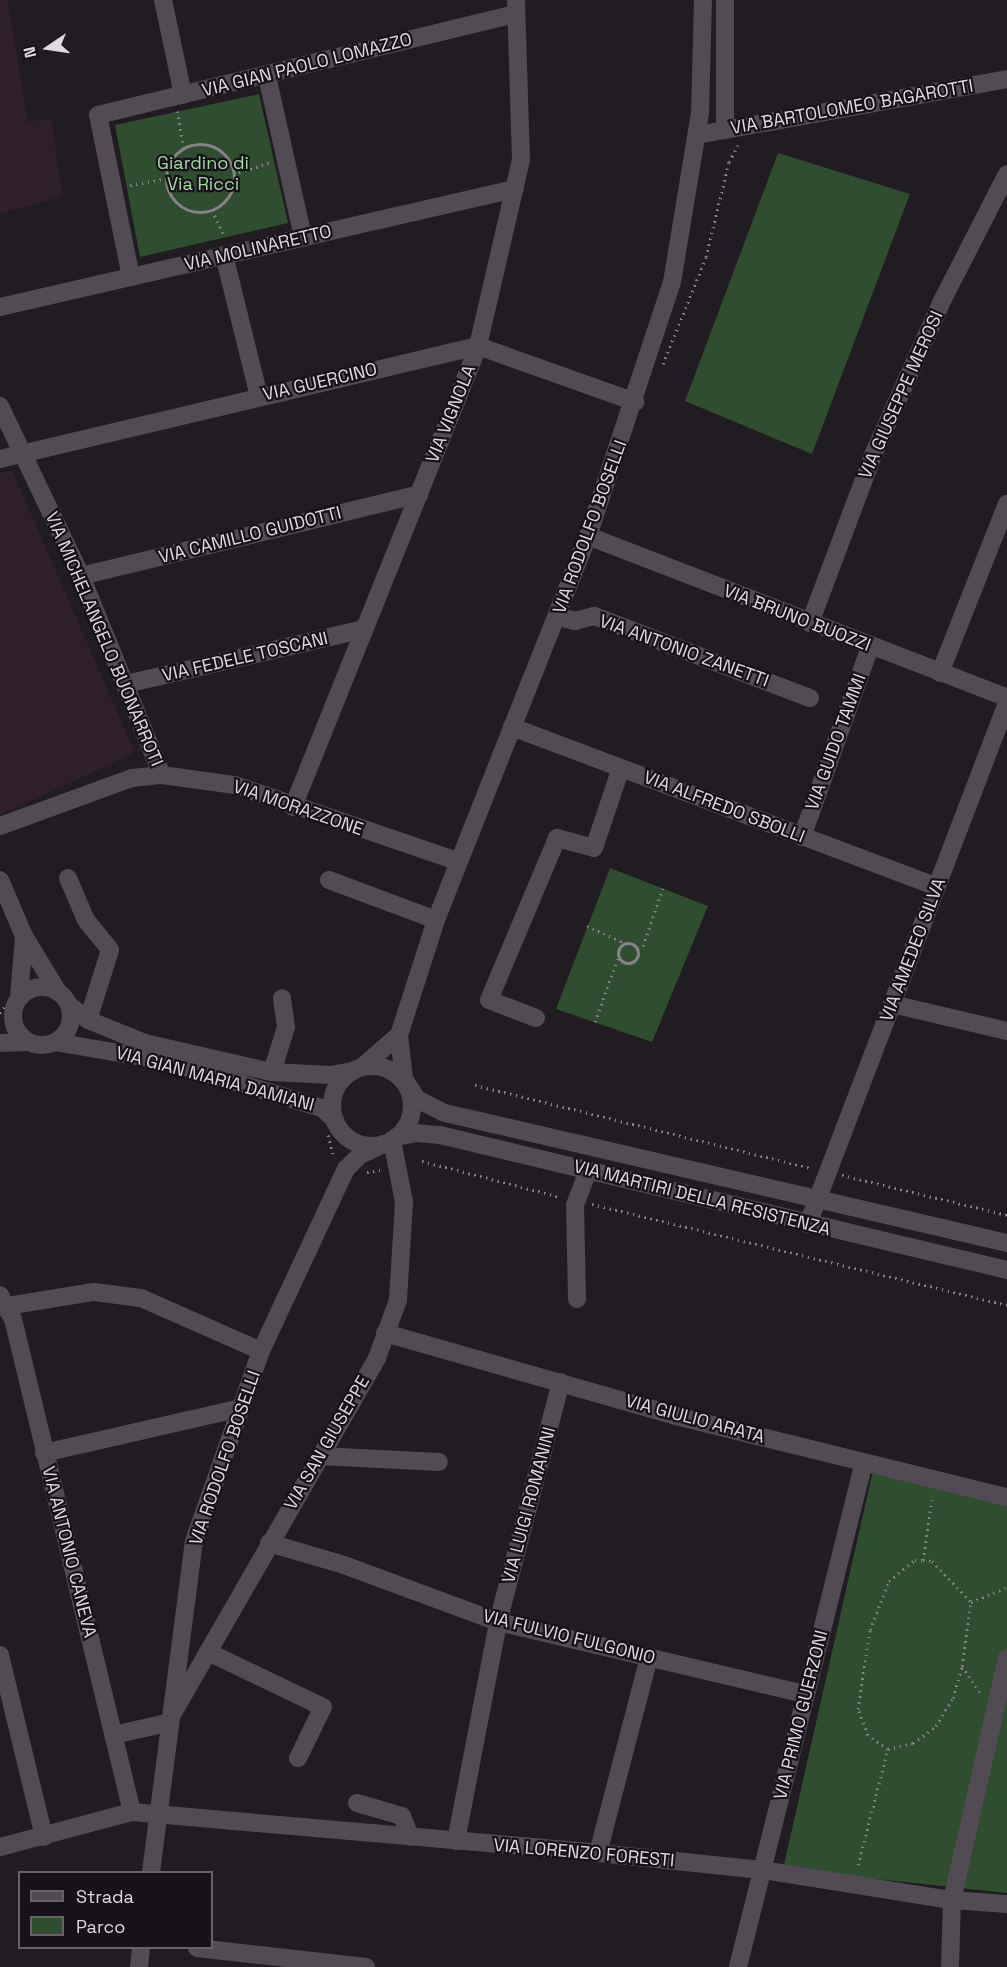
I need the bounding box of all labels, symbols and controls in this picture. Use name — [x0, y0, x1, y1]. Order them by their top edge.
north arrow — [18, 18, 78, 78]
street label: VIA GIAN PAOLO LOMAZZO — [200, 28, 414, 102]
text: N — [19, 45, 41, 60]
street label: VIA BARTOLOMEO BAGAROTTI — [729, 75, 975, 139]
park label: Giardino di Via Ricci — [157, 153, 249, 195]
street label: VIA MOLINARETTO — [182, 221, 334, 275]
street label: VIA GIUSEPPE MEROSI — [854, 308, 948, 482]
street label: VIA GUERCINO — [261, 358, 379, 406]
street label: VIA VIGNOLA — [421, 362, 481, 466]
street label: VIA RODOLFO BOSELLI — [548, 437, 632, 617]
street label: VIA CAMILLO GUIDOTTI — [156, 502, 344, 568]
street label: VIA MICHELANGELO BUONARROTI — [40, 508, 168, 770]
street label: VIA BRUNO BUOZZI — [720, 580, 874, 656]
street label: VIA ANTONIO ZANETTI — [596, 610, 772, 692]
street label: VIA FEDELE TOSCANI — [160, 627, 330, 687]
street label: VIA GUIDO TAMMI — [801, 670, 871, 814]
street label: VIA ALFREDO SBOLLI — [640, 766, 808, 848]
street label: VIA MORAZZONE — [230, 776, 366, 840]
street label: VIA AMEDEO SILVA — [876, 875, 950, 1025]
street label: VIA GIAN MARIA DAMIANI — [113, 1042, 317, 1116]
street label: VIA MARTIRI DELLA RESISTENZA — [571, 1156, 833, 1240]
street label: VIA RODOLFO BOSELLI — [185, 1368, 265, 1548]
street label: VIA SAN GIUSEPPE — [280, 1372, 374, 1514]
street label: VIA GIULIO ARATA — [623, 1390, 767, 1448]
street label: VIA LUIGI ROMANINI — [498, 1424, 560, 1586]
street label: VIA ANTONIO CANEVA — [37, 1464, 101, 1640]
street label: VIA FULVIO FULGONIO — [480, 1605, 658, 1669]
street label: VIA PRIMO GUERZONI — [769, 1628, 833, 1802]
street label: VIA LORENZO FORESTI — [492, 1834, 676, 1872]
legend — [18, 1871, 213, 1949]
text: Strada — [76, 1885, 134, 1908]
text: Parco — [76, 1915, 125, 1938]

